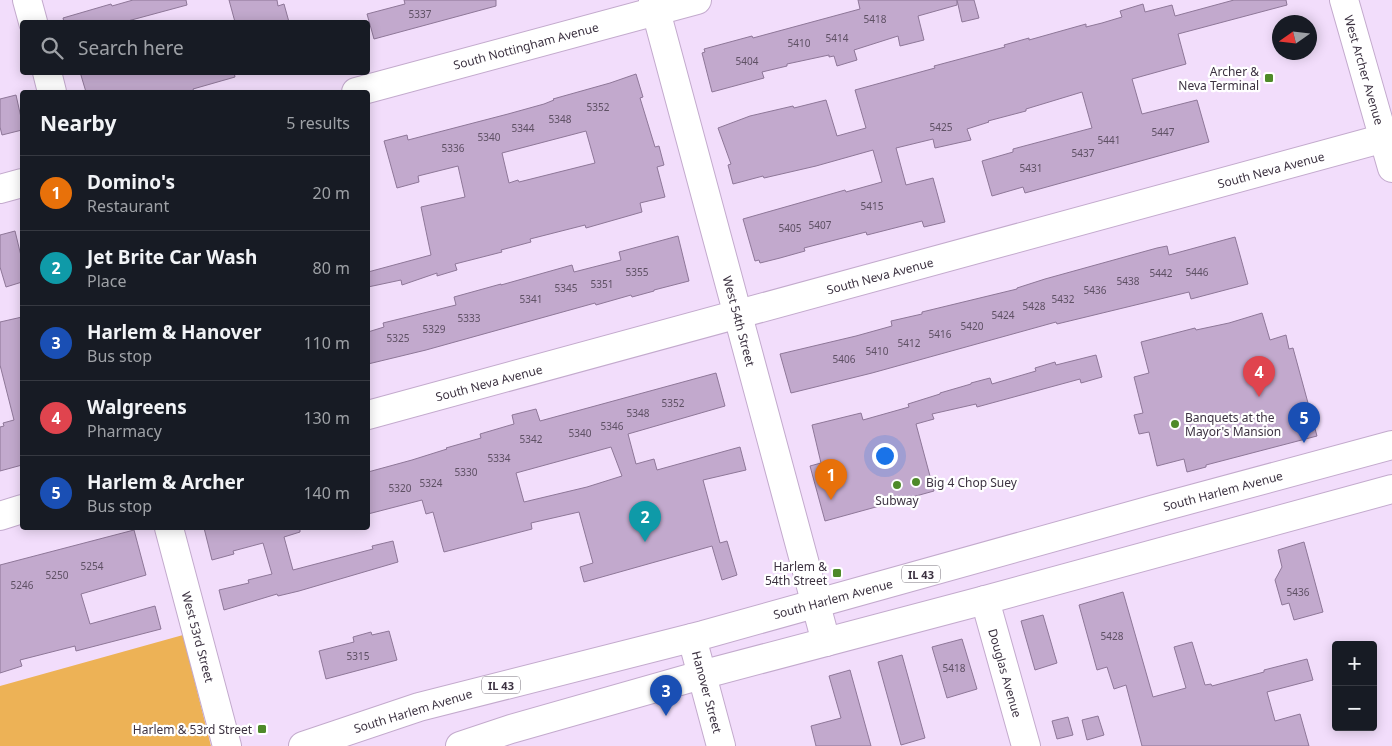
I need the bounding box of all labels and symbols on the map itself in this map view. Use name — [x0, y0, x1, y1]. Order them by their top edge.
house number: 5337 — [409, 7, 432, 21]
house number: 5418 — [864, 12, 887, 26]
street label: West Archer Avenue — [1340, 13, 1388, 127]
north arrow — [1272, 15, 1317, 60]
street label: South Nottingham Avenue — [451, 18, 601, 74]
house number: 5414 — [826, 31, 849, 45]
house number: 5410 — [788, 36, 811, 50]
house number: 5404 — [736, 54, 759, 68]
place label: Archer & Neva Terminal — [1178, 63, 1259, 94]
marker: Archer & Neva Terminal — [1263, 72, 1275, 84]
house number: 5352 — [587, 100, 610, 114]
house number: 5348 — [549, 112, 572, 126]
house number: 5425 — [930, 120, 953, 134]
house number: 5344 — [512, 121, 535, 135]
house number: 5447 — [1152, 125, 1175, 139]
house number: 5340 — [478, 130, 501, 144]
house number: 5441 — [1098, 133, 1120, 147]
house number: 5336 — [442, 141, 465, 155]
house number: 5437 — [1072, 146, 1095, 160]
street label: South Neva Avenue — [1216, 148, 1326, 192]
house number: 5431 — [1020, 161, 1042, 175]
house number: 5415 — [861, 199, 884, 213]
house number: 5407 — [809, 218, 832, 232]
house number: 5405 — [779, 221, 802, 235]
street label: South Neva Avenue — [825, 254, 935, 298]
house number: 5355 — [626, 265, 649, 279]
house number: 5446 — [1186, 265, 1209, 279]
house number: 5442 — [1150, 266, 1173, 280]
street label: West 54th Street — [719, 274, 759, 369]
house number: 5438 — [1117, 274, 1140, 288]
house number: 5351 — [591, 277, 613, 291]
house number: 5345 — [555, 281, 578, 295]
house number: 5436 — [1084, 283, 1107, 297]
house number: 5341 — [520, 292, 542, 306]
house number: 5432 — [1052, 292, 1075, 306]
house number: 5428 — [1023, 299, 1046, 313]
house number: 5424 — [992, 308, 1015, 322]
house number: 5333 — [458, 311, 481, 325]
house number: 5420 — [961, 319, 984, 333]
house number: 5329 — [423, 322, 446, 336]
house number: 5416 — [929, 327, 952, 341]
house number: 5325 — [387, 331, 410, 345]
house number: 5412 — [898, 336, 921, 350]
house number: 5410 — [866, 344, 889, 358]
house number: 5406 — [833, 352, 856, 366]
pin: 4 — [1243, 356, 1275, 397]
street label: South Neva Avenue — [434, 361, 544, 405]
house number: 5352 — [662, 396, 685, 410]
pin: 5 — [1288, 402, 1320, 443]
house number: 5348 — [627, 406, 650, 420]
place label: Banquets at the Mayor's Mansion — [1185, 409, 1281, 440]
marker: Banquets at the Mayor's Mansion — [1169, 418, 1181, 430]
house number: 5346 — [601, 419, 624, 433]
house number: 5340 — [569, 426, 592, 440]
house number: 5342 — [520, 432, 543, 446]
your location — [872, 443, 898, 469]
house number: 5334 — [488, 451, 511, 465]
pin: 1 — [815, 459, 847, 500]
house number: 5330 — [455, 465, 478, 479]
street label: South Harlem Avenue — [1161, 467, 1285, 515]
place label: Big 4 Chop Suey — [926, 474, 1018, 491]
house number: 5324 — [420, 476, 443, 490]
marker: Big 4 Chop Suey — [910, 476, 922, 488]
marker: Subway — [891, 479, 903, 491]
house number: 5320 — [389, 481, 412, 495]
place label: Subway — [875, 492, 920, 509]
pin: 2 — [629, 501, 661, 542]
place label: Harlem & 54th Street — [765, 558, 828, 589]
house number: 5254 — [81, 559, 104, 573]
road number: IL 43 — [902, 566, 940, 582]
marker: Harlem & 54th Street — [831, 567, 843, 579]
house number: 5250 — [46, 568, 69, 582]
street label: South Harlem Avenue — [771, 575, 895, 623]
house number: 5246 — [11, 578, 34, 592]
house number: 5436 — [1287, 585, 1310, 599]
street label: West 53rd Street — [178, 590, 218, 685]
street label: Douglas Avenue — [984, 627, 1026, 720]
house number: 5428 — [1101, 629, 1124, 643]
house number: 5315 — [347, 649, 370, 663]
street label: Hanover Street — [688, 649, 726, 736]
house number: 5418 — [943, 661, 966, 675]
pin: 3 — [650, 675, 682, 716]
road number: IL 43 — [482, 676, 520, 694]
street label: South Harlem Avenue — [352, 685, 475, 737]
place label: Harlem & 53rd Street — [133, 721, 253, 738]
marker: Harlem & 53rd Street — [256, 723, 268, 735]

